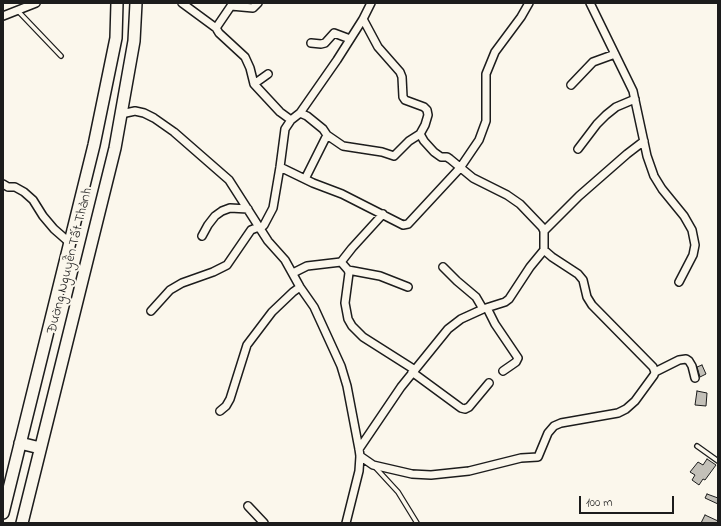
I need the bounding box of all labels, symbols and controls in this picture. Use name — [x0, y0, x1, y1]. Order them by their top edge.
street label: Đường Nguyễn Tất Thành — [45, 186, 97, 336]
scale bar — [581, 488, 676, 514]
text: 100 m — [586, 494, 613, 512]

